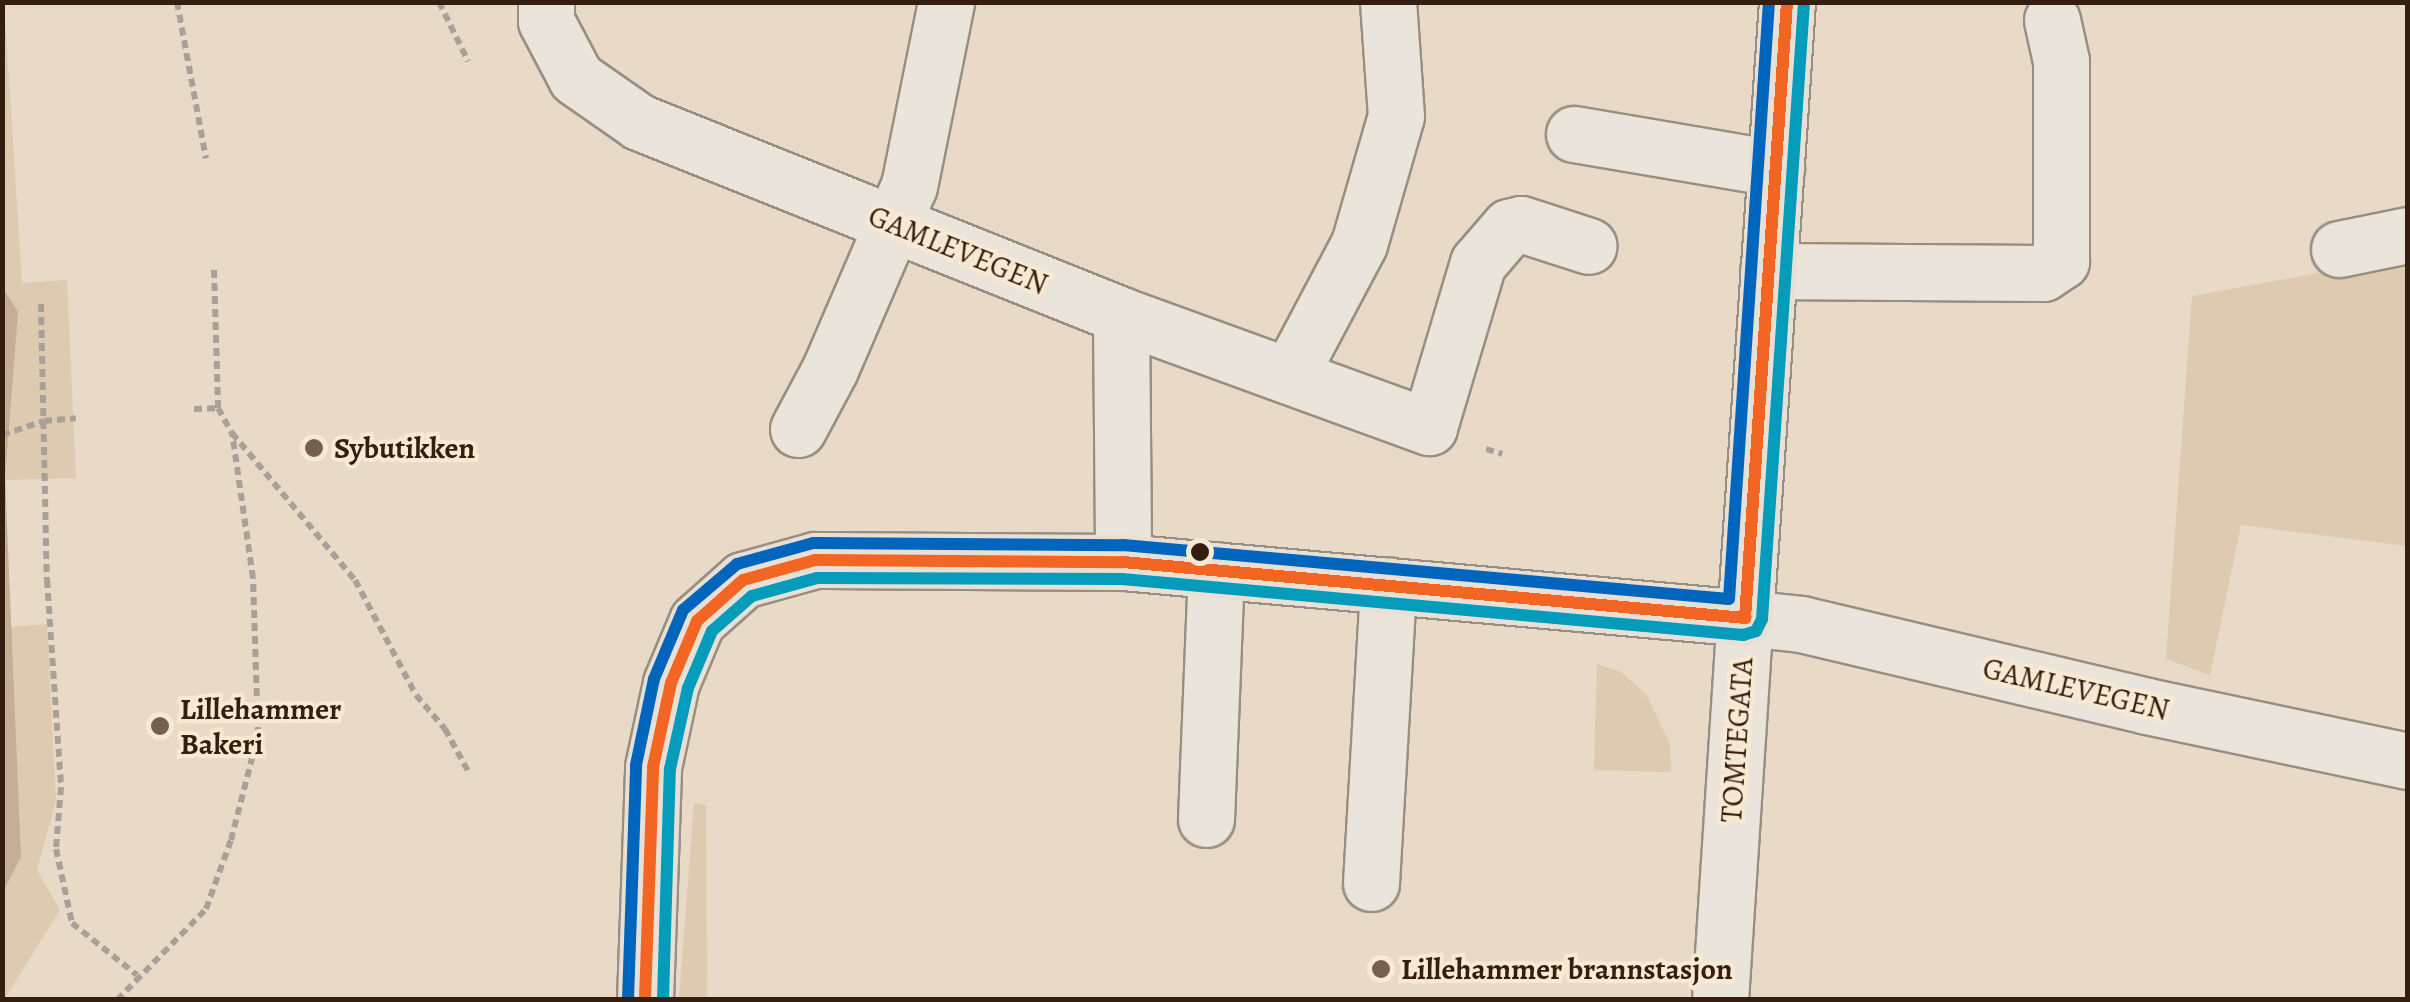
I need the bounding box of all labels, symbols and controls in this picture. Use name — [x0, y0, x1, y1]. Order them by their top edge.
street label: GAMLEVEGEN — [863, 198, 1053, 302]
place label: Sybutikken — [334, 430, 475, 466]
marker: Sybutikken — [303, 437, 325, 459]
unlabelled marker — [1190, 542, 1210, 562]
street label: GAMLEVEGEN — [1979, 650, 2173, 728]
street label: TOMTEGATA — [1713, 656, 1761, 824]
place label: Lillehammer Bakeri — [180, 691, 341, 762]
marker: Lillehammer Bakeri — [149, 715, 171, 737]
place label: Lillehammer brannstasjon — [1401, 951, 1733, 987]
marker: Lillehammer brannstasjon — [1370, 958, 1392, 980]

